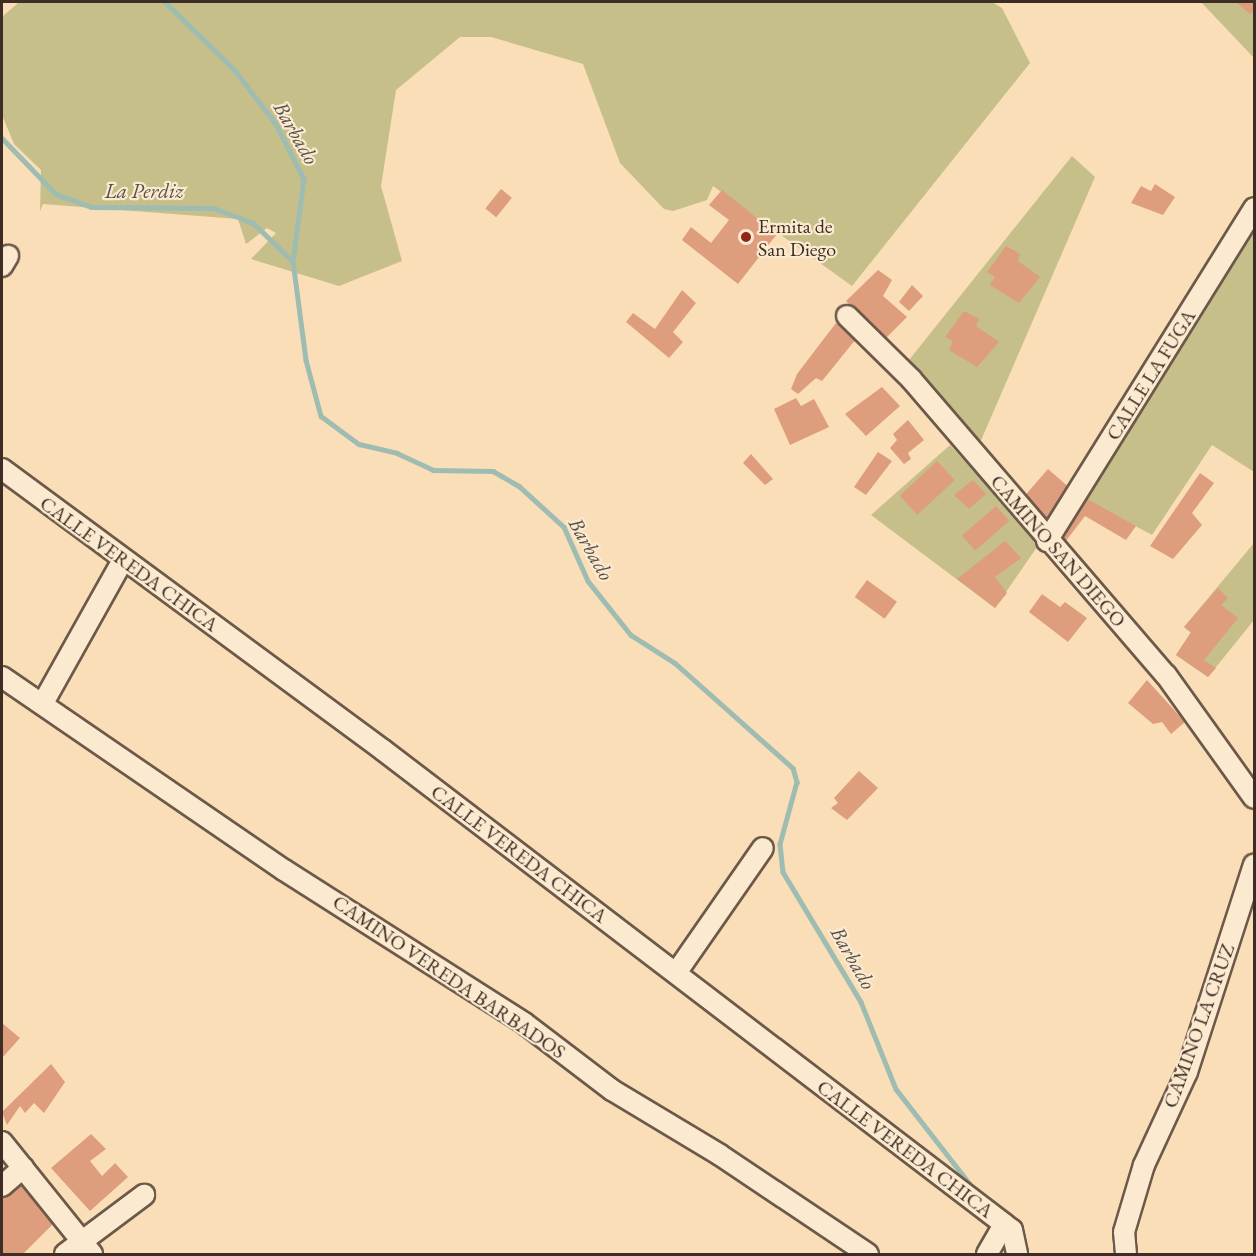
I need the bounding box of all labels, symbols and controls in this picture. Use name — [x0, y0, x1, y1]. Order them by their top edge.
water label: Barbado — [268, 97, 324, 169]
water label: La Perdiz — [104, 178, 184, 204]
place label: Ermita de San Diego — [758, 214, 836, 261]
marker: Ermita de San Diego — [739, 230, 753, 244]
street label: CALLE LA FUGA — [1101, 305, 1201, 445]
street label: CAMINO SAN DIEGO — [985, 470, 1131, 632]
street label: CALLE VEREDA CHICA — [35, 491, 223, 637]
water label: Barbado — [563, 513, 619, 585]
street label: CALLE VEREDA CHICA — [426, 780, 612, 928]
street label: CAMINO VEREDA BARBADOS — [328, 890, 570, 1064]
water label: Barbado — [825, 922, 881, 994]
street label: CAMINO LA CRUZ — [1158, 941, 1240, 1111]
street label: CALLE VEREDA CHICA — [812, 1075, 998, 1223]

